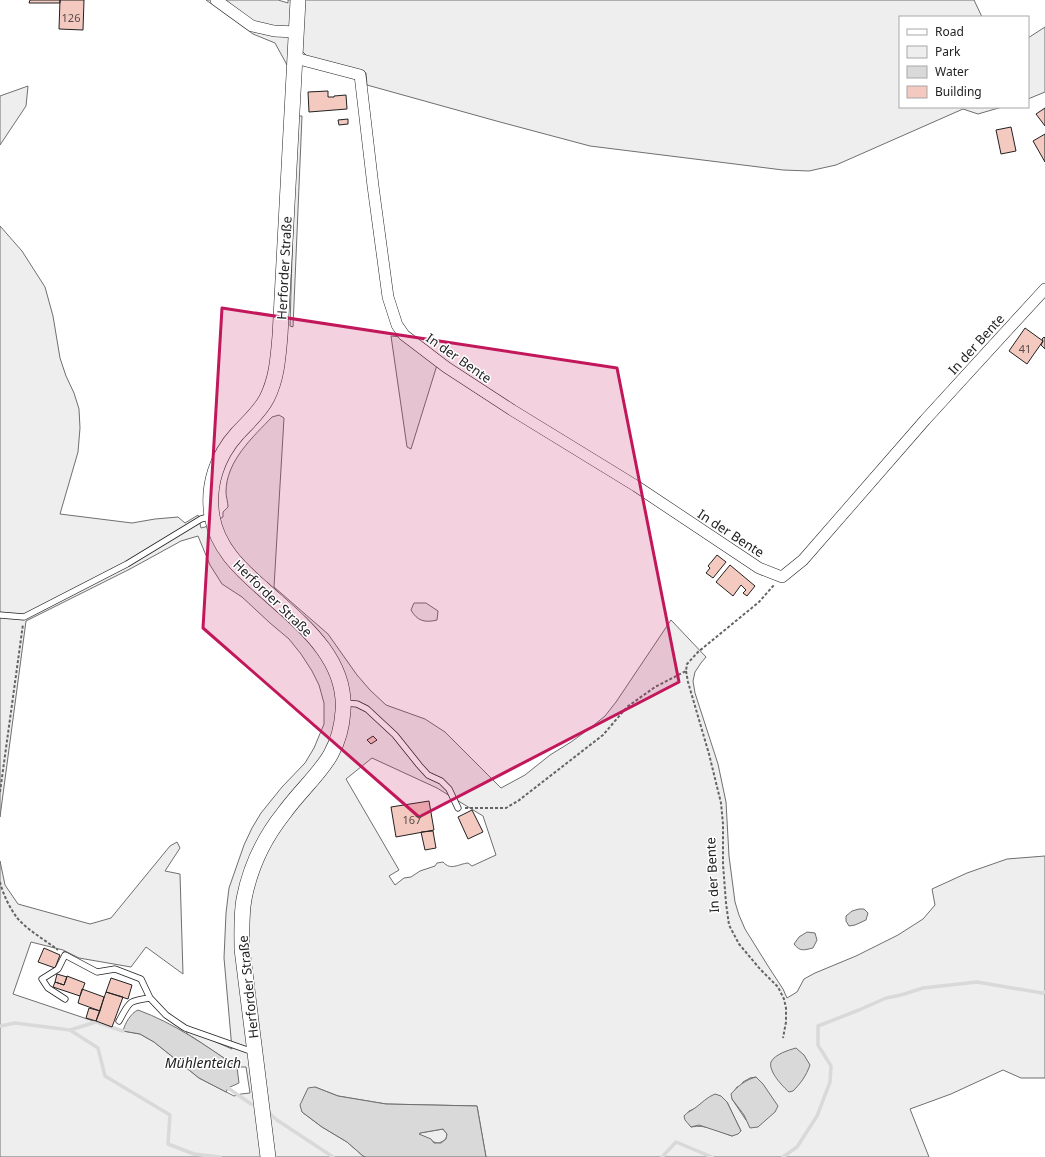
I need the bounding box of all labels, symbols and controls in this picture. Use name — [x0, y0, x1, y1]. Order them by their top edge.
house number: 126 — [62, 10, 80, 25]
legend — [899, 16, 1029, 108]
text: Road — [935, 23, 964, 40]
text: Park — [935, 43, 961, 60]
text: Water — [935, 63, 969, 80]
text: Building — [935, 83, 982, 100]
street label: Herforder Straße — [272, 216, 296, 320]
street label: In der Bente — [944, 310, 1008, 378]
street label: In der Bente — [423, 329, 495, 387]
house number: 41 — [1019, 341, 1031, 356]
street label: In der Bente — [694, 505, 768, 561]
street label: Herforder Straße — [229, 556, 317, 640]
house number: 167 — [403, 812, 421, 827]
street label: In der Bente — [701, 837, 723, 913]
street label: Herforder Straße — [234, 935, 262, 1039]
water label: Mühlenteich — [165, 1053, 241, 1072]

